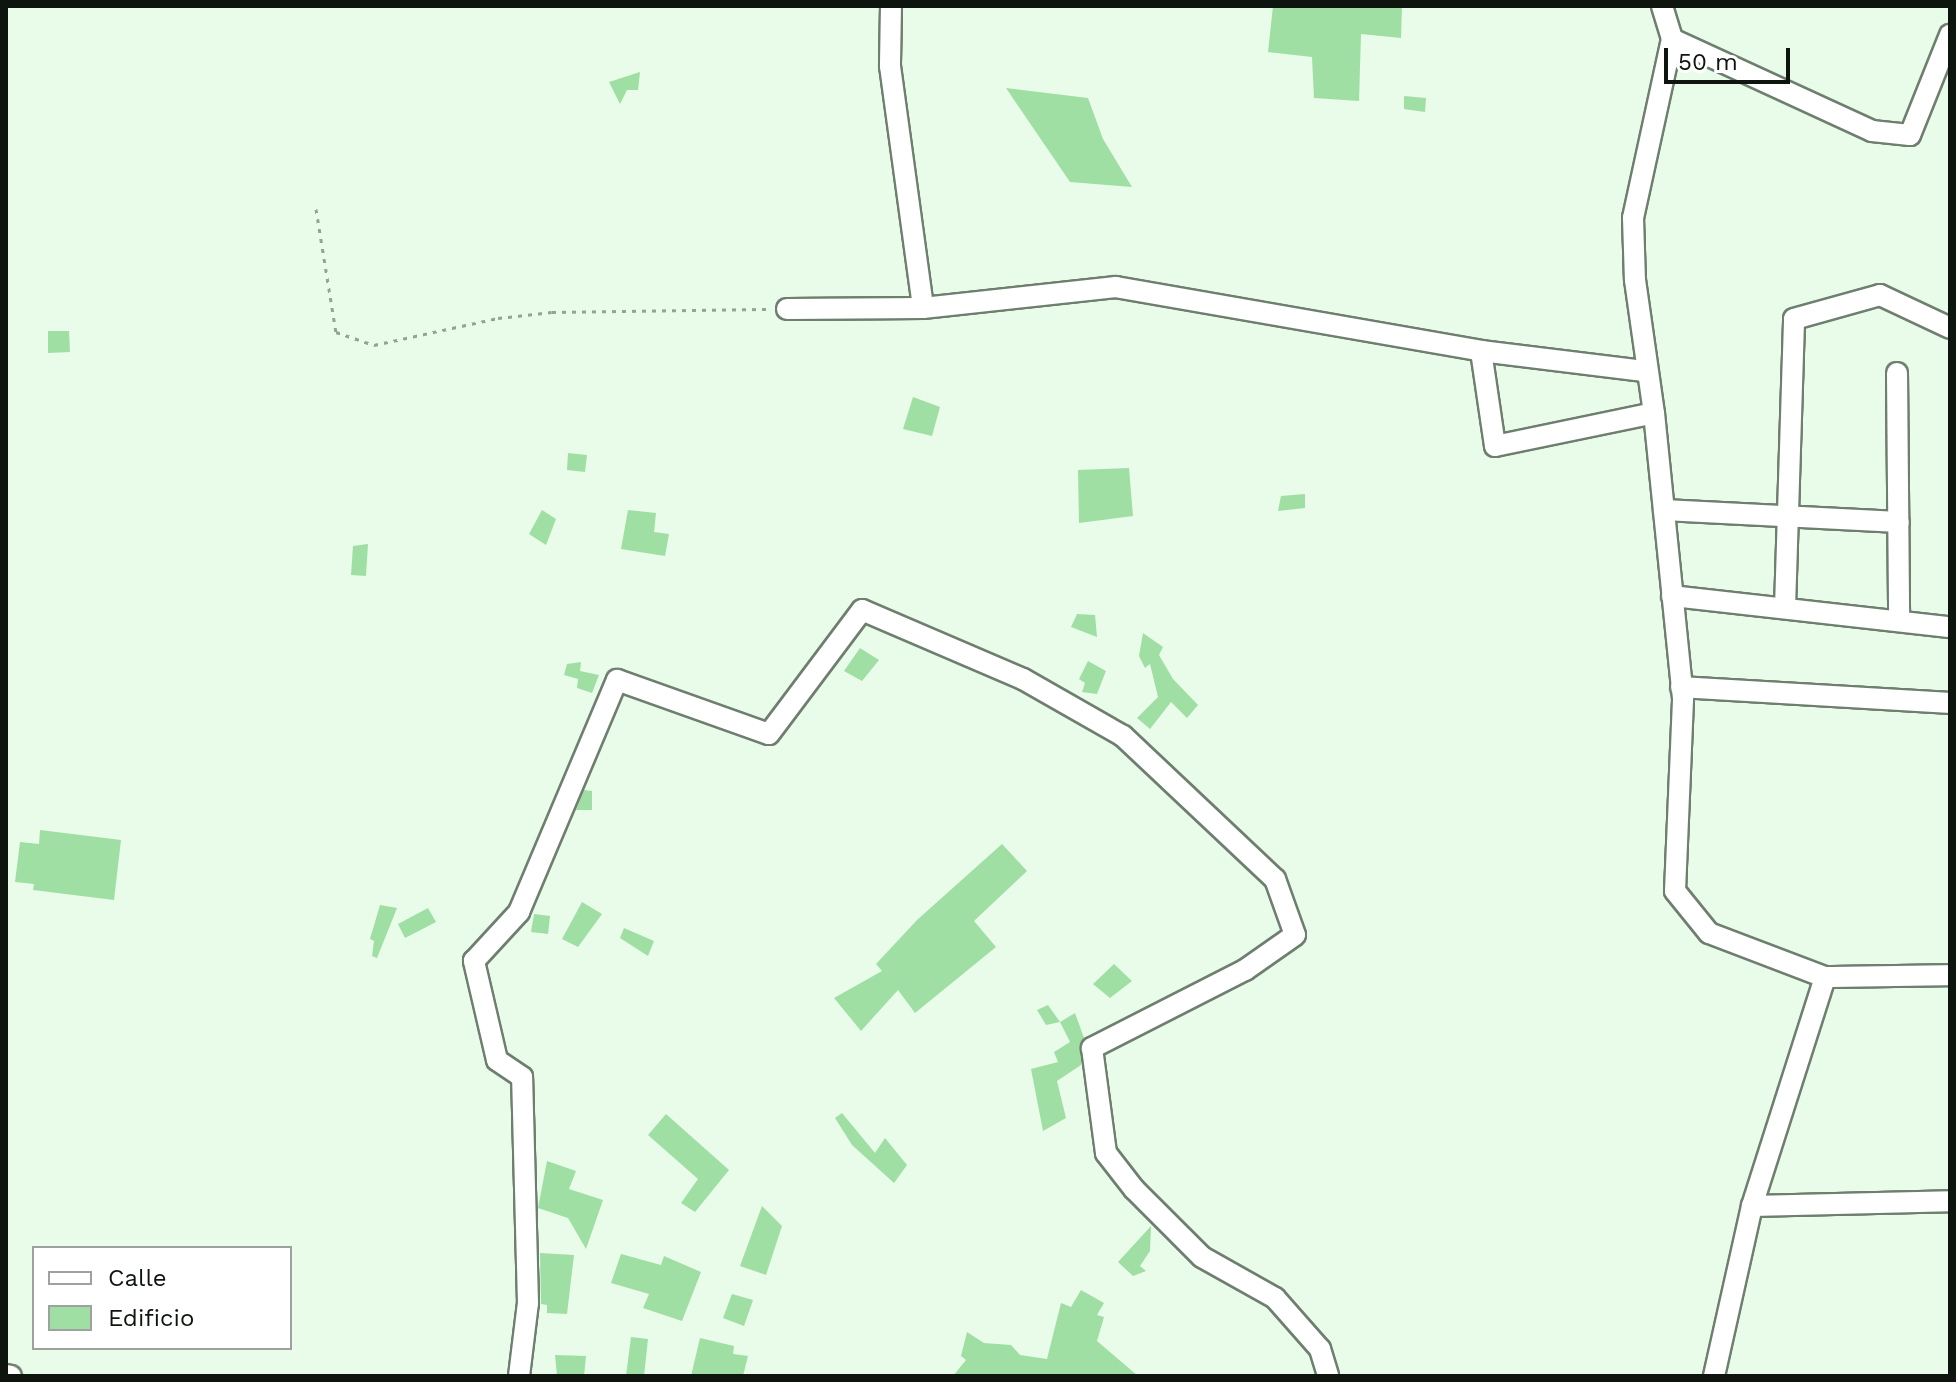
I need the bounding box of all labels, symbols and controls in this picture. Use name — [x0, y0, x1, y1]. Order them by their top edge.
scale bar — [1668, 32, 1794, 82]
text: 50 m — [1678, 48, 1738, 76]
legend — [32, 1246, 292, 1350]
text: Calle — [108, 1264, 167, 1292]
text: Edificio — [108, 1304, 194, 1332]

